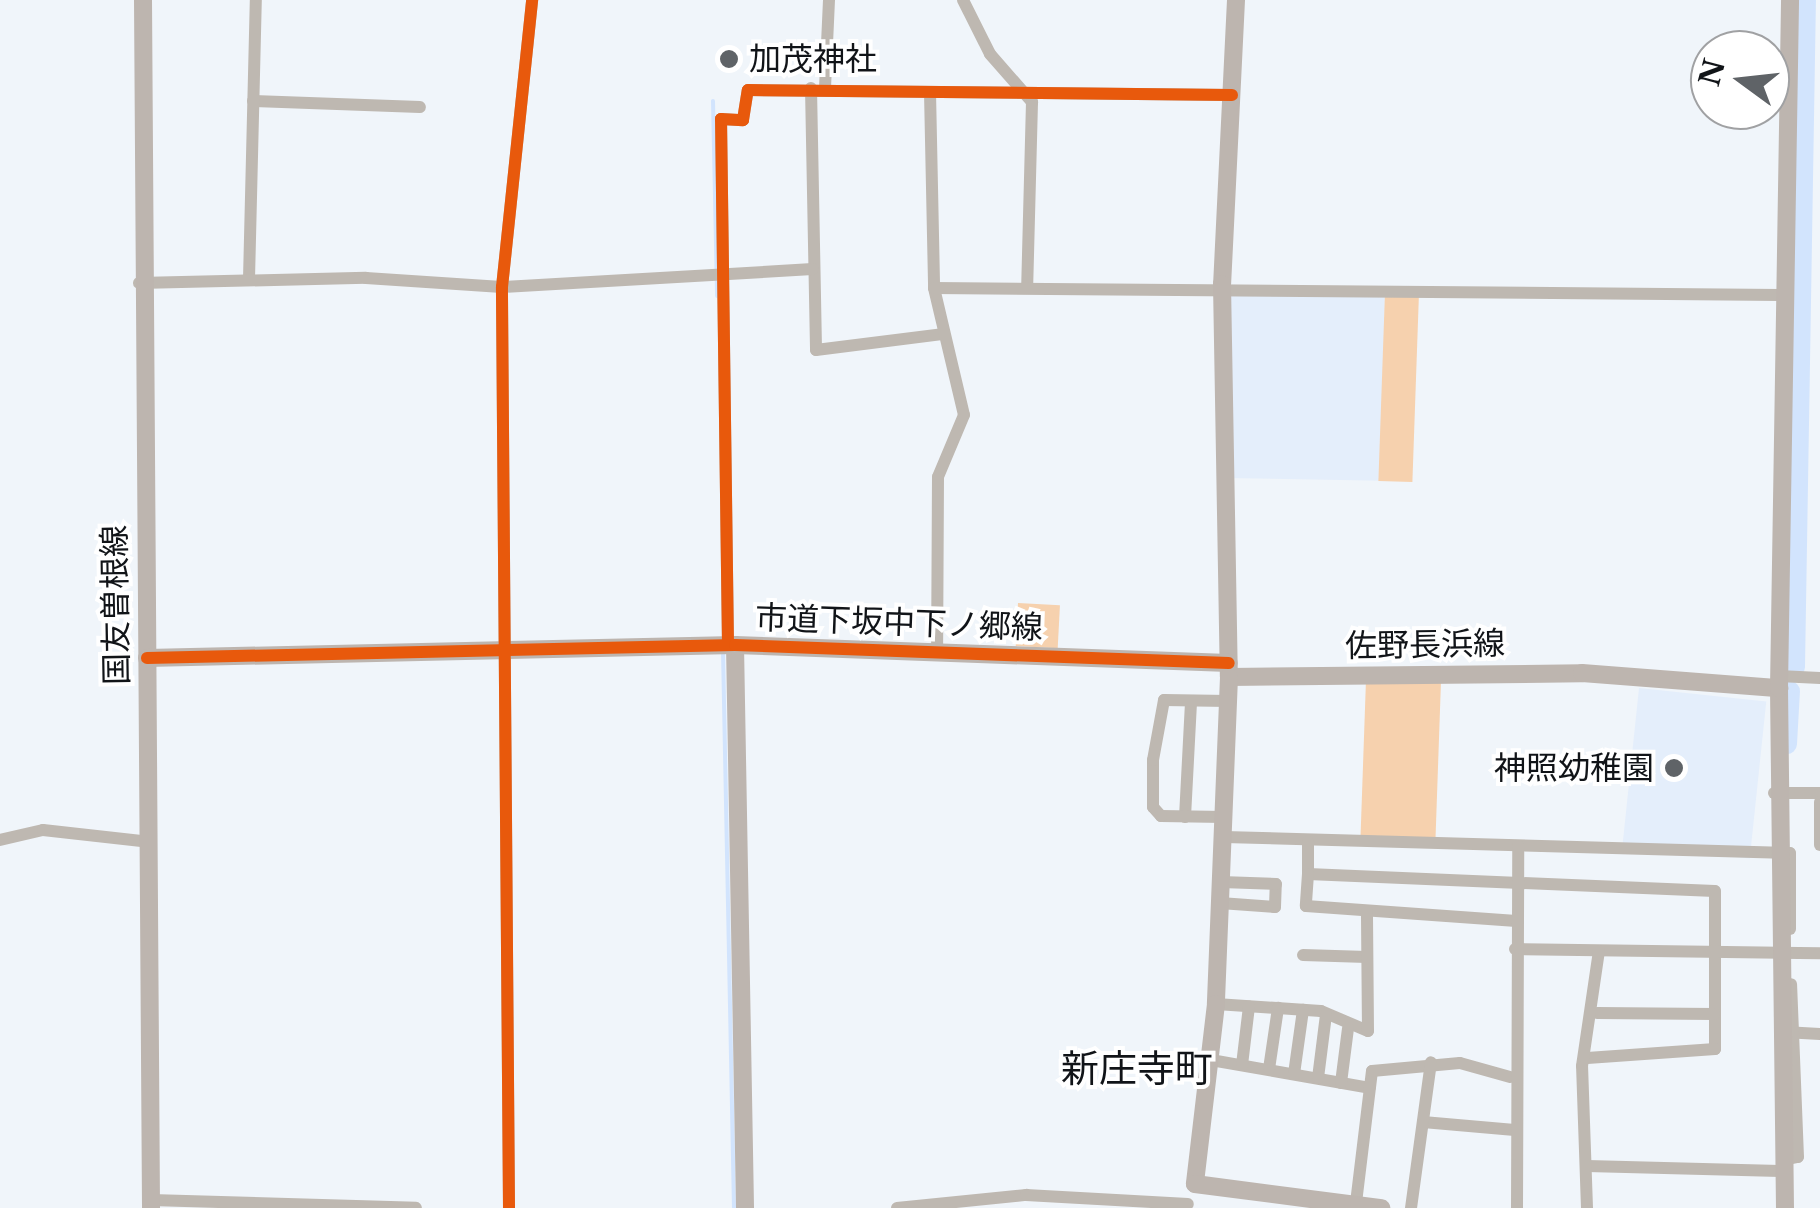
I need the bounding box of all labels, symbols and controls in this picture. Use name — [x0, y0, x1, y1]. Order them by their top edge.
north arrow — [1690, 30, 1790, 130]
place label: 加茂神社 — [749, 40, 877, 78]
marker: 加茂神社 — [718, 48, 740, 70]
text: N — [1692, 55, 1733, 90]
street label: 国友曽根線 — [95, 525, 137, 685]
street label: 市道下坂中下ノ郷線 — [754, 599, 1044, 647]
street label: 佐野長浜線 — [1345, 624, 1505, 666]
place label: 神照幼稚園 — [1494, 749, 1654, 787]
marker: 神照幼稚園 — [1663, 757, 1685, 779]
district label: 新庄寺町 — [1061, 1046, 1213, 1092]

